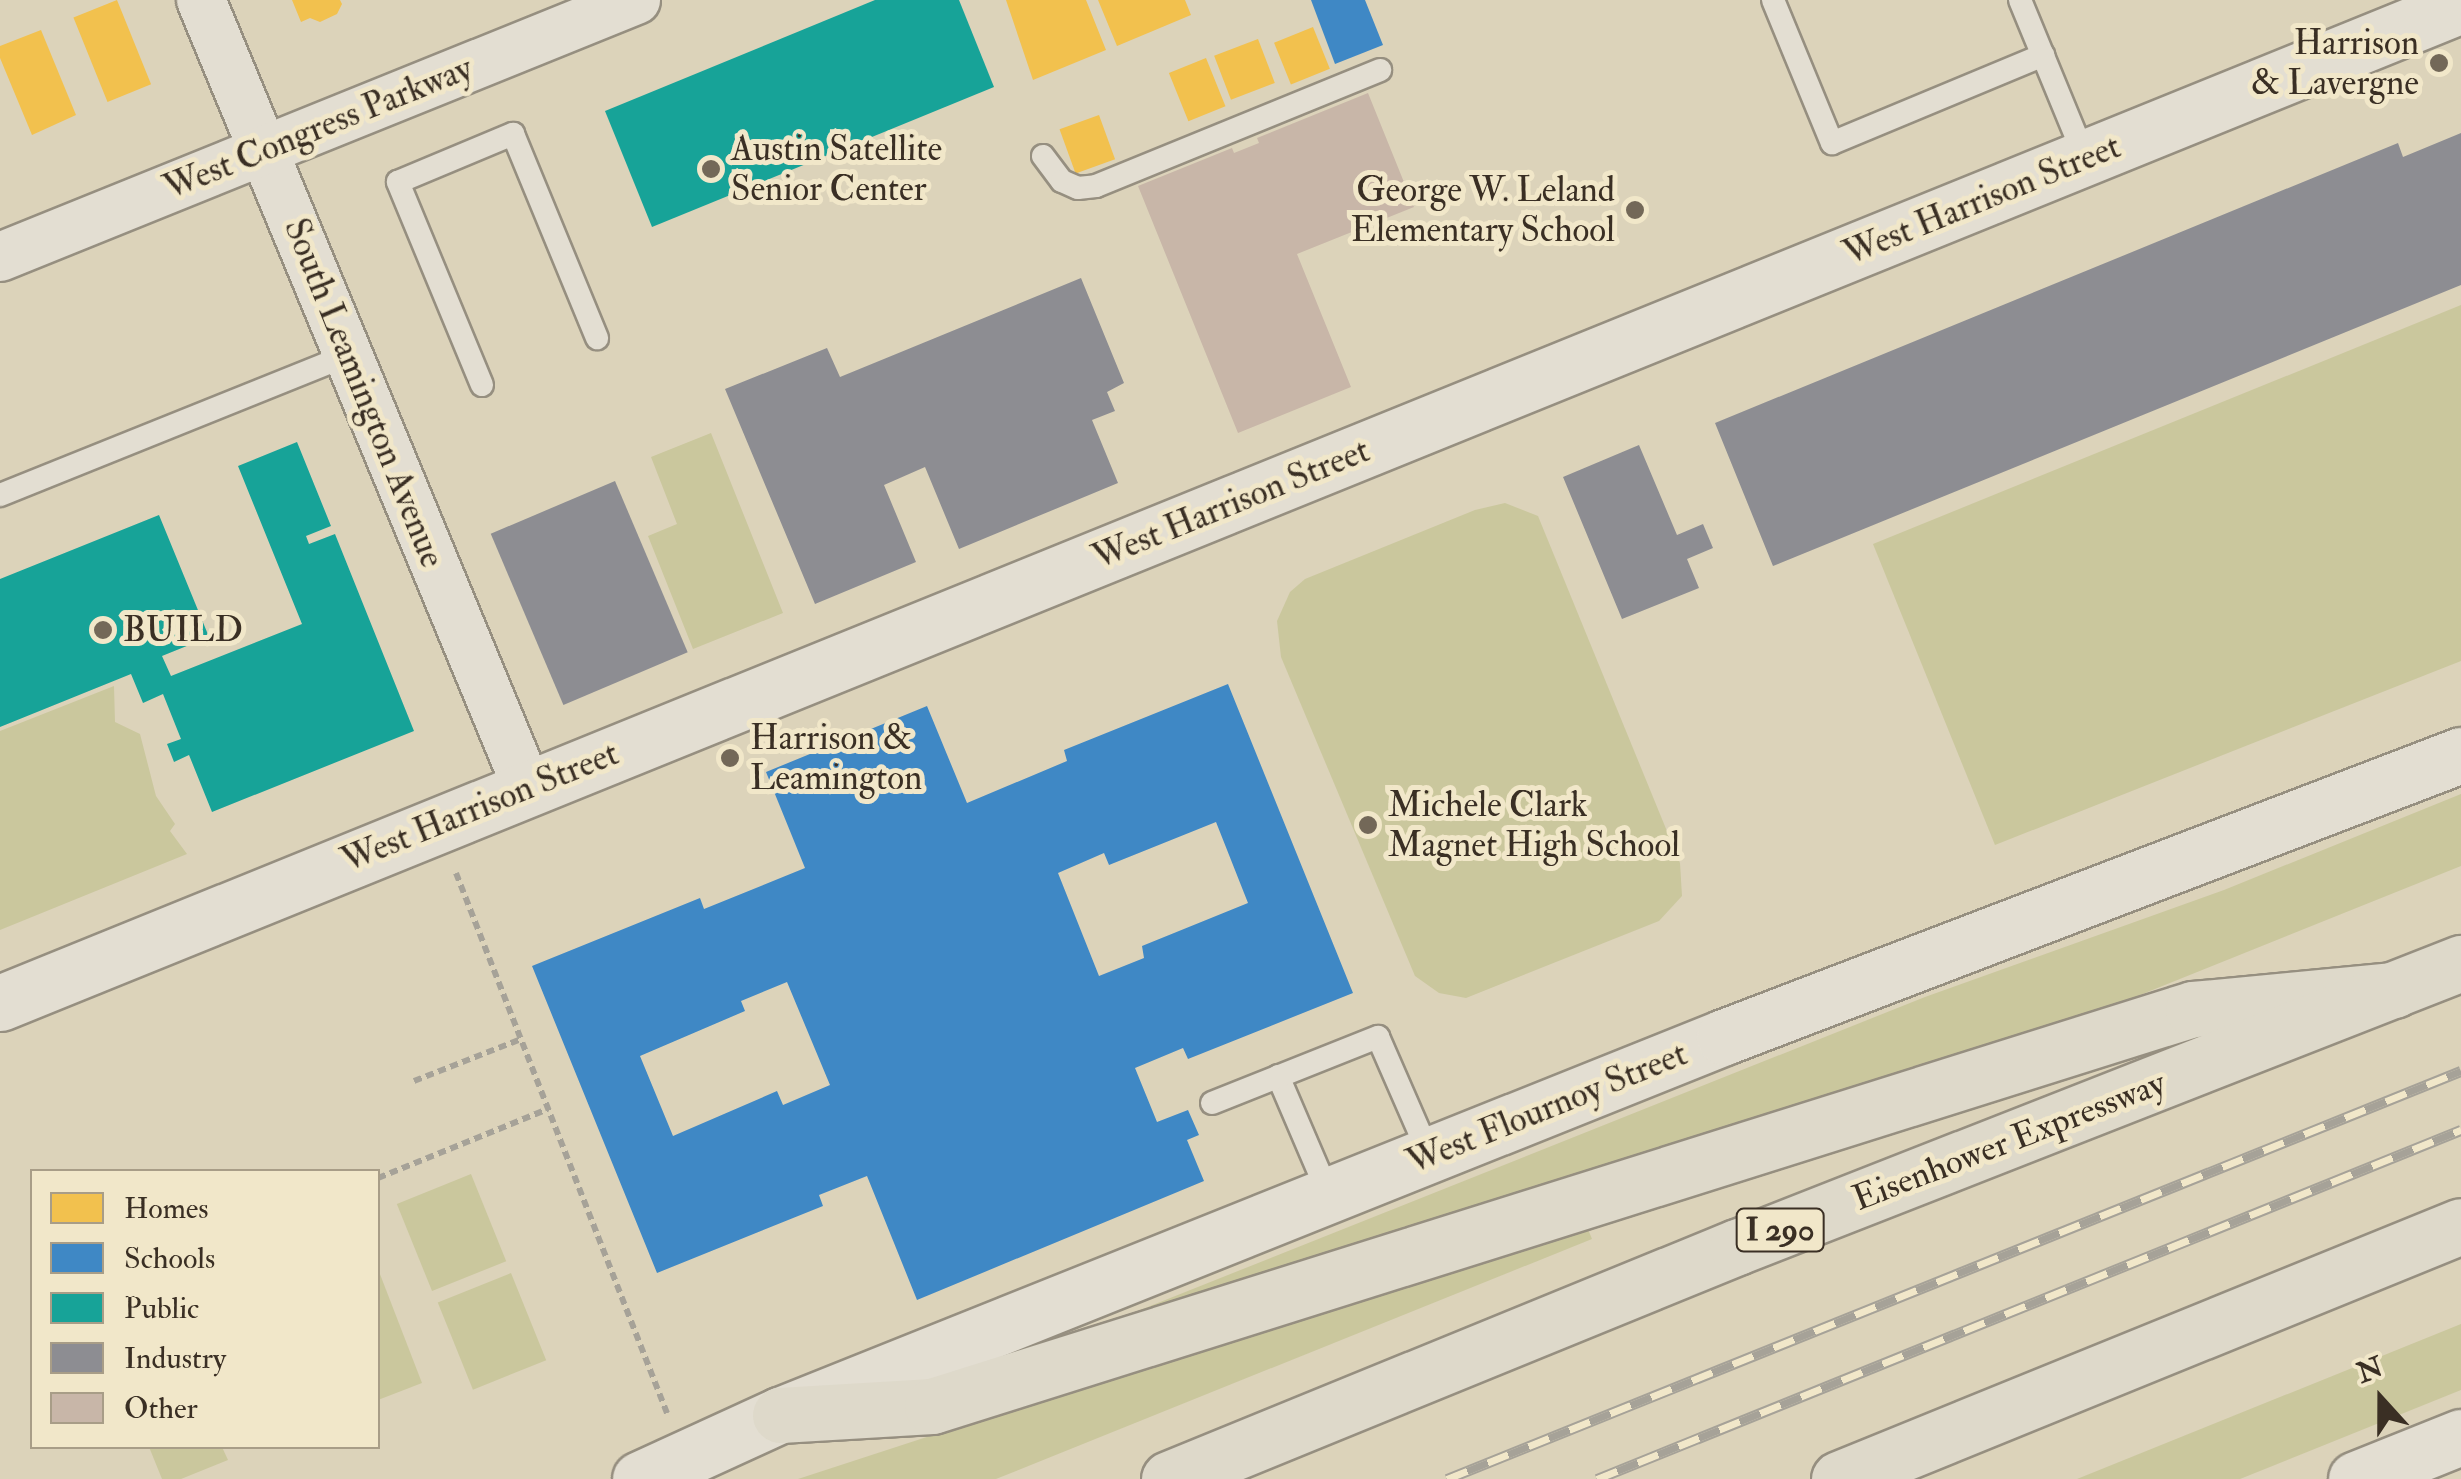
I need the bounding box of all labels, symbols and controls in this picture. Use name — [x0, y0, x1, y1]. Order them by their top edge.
place label: Harrison & Lavergne — [2251, 22, 2419, 104]
street label: West Congress Parkway — [158, 47, 478, 209]
marker: Harrison & Lavergne — [2428, 52, 2450, 74]
street label: West Harrison Street — [1837, 125, 2127, 275]
place label: Austin Satellite Senior Center — [731, 128, 942, 210]
marker: Austin Satellite Senior Center — [700, 158, 722, 180]
place label: George W. Leland Elementary School — [1351, 169, 1615, 251]
marker: George W. Leland Elementary School — [1624, 199, 1646, 221]
street label: South Leamington Avenue — [275, 213, 453, 573]
street label: West Harrison Street — [1086, 429, 1376, 579]
place label: BUILD — [123, 609, 243, 651]
marker: BUILD — [92, 619, 114, 641]
place label: Harrison & Leamington — [750, 717, 922, 799]
street label: West Harrison Street — [335, 732, 625, 882]
marker: Harrison & Leamington — [719, 747, 741, 769]
place label: Michele Clark Magnet High School — [1388, 784, 1680, 866]
marker: Michele Clark Magnet High School — [1357, 814, 1379, 836]
street label: West Flournoy Street — [1401, 1033, 1693, 1183]
street label: Eisenhower Expressway — [1847, 1062, 2171, 1220]
legend — [30, 1169, 380, 1449]
text: Homes — [124, 1190, 209, 1227]
road number: I 290 — [1735, 1203, 1825, 1257]
text: Schools — [124, 1240, 215, 1277]
text: Public — [124, 1290, 199, 1327]
text: Industry — [124, 1340, 226, 1377]
north arrow — [2331, 1349, 2431, 1449]
text: N — [2352, 1350, 2388, 1391]
text: Other — [124, 1390, 198, 1427]

